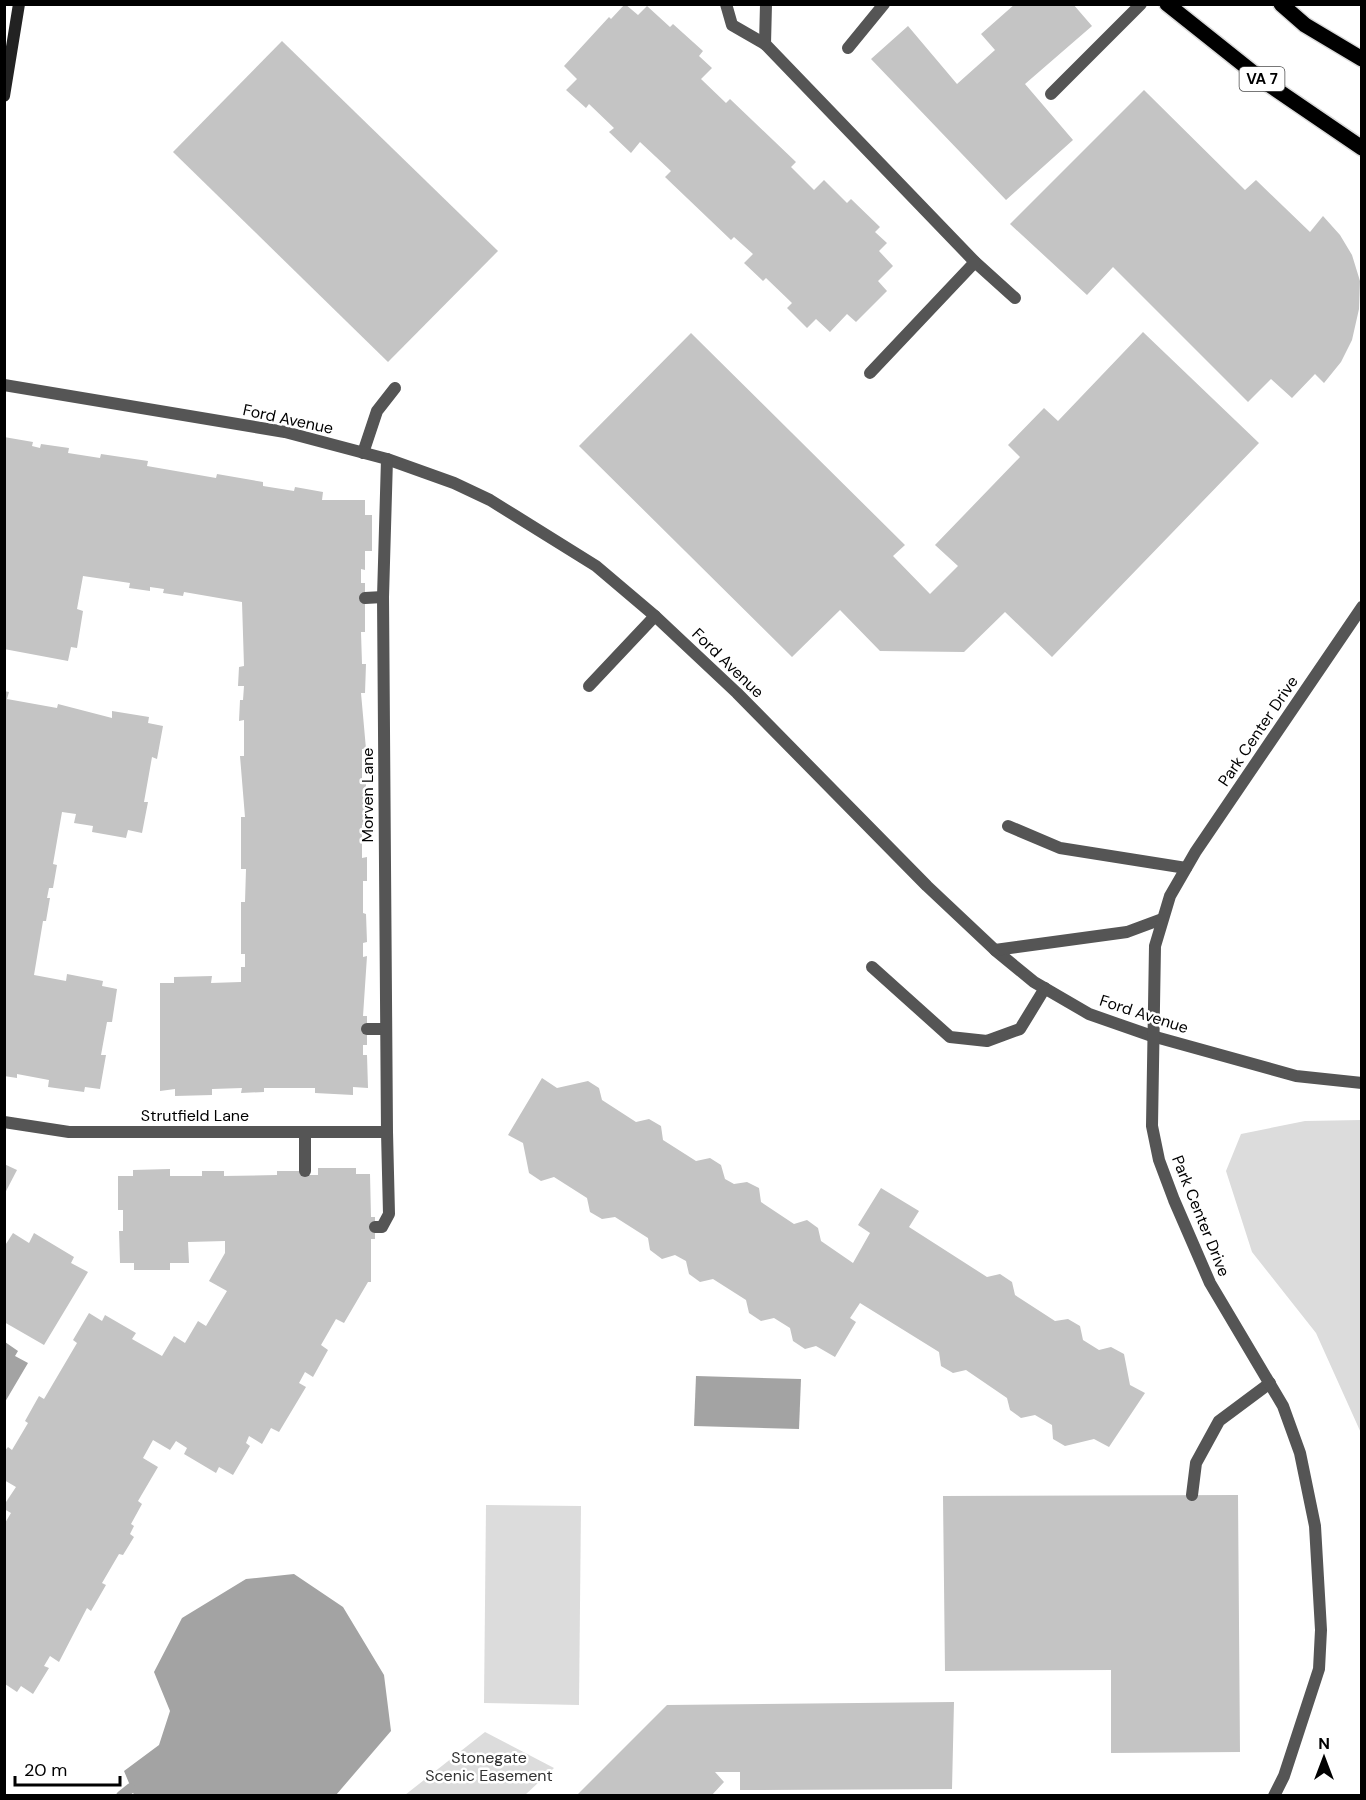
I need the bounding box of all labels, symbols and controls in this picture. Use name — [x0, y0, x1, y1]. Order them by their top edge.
road number: VA 7 — [1240, 67, 1284, 91]
street label: Ford Avenue — [241, 399, 335, 439]
street label: Ford Avenue — [688, 623, 768, 703]
street label: Park Center Drive — [1213, 672, 1303, 790]
street label: Morven Lane — [357, 748, 378, 842]
street label: Ford Avenue — [1097, 990, 1191, 1038]
street label: Strutfield Lane — [141, 1105, 249, 1126]
street label: Park Center Drive — [1167, 1152, 1235, 1280]
north arrow — [1294, 1728, 1354, 1788]
text: N — [1318, 1733, 1330, 1754]
park label: Stonegate Scenic Easement — [425, 1747, 553, 1786]
scale bar — [15, 1749, 120, 1787]
text: 20 m — [24, 1758, 67, 1782]

